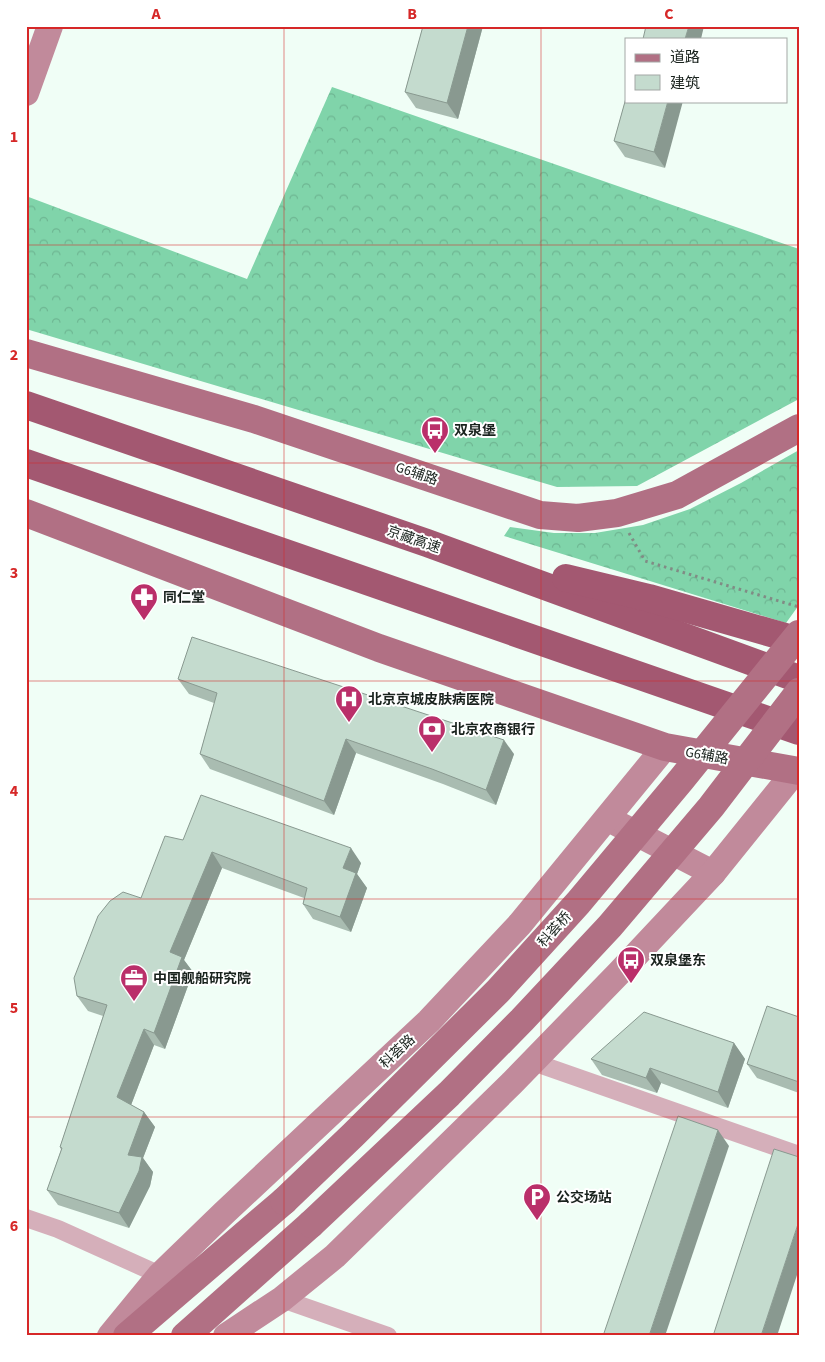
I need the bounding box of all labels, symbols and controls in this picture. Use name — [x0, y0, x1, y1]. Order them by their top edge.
text: A — [150, 3, 161, 25]
text: B — [407, 3, 417, 25]
text: C — [664, 3, 674, 25]
legend — [625, 38, 788, 102]
text: 道路 — [670, 47, 700, 68]
text: 建筑 — [670, 73, 700, 94]
text: 1 — [10, 126, 18, 148]
text: 2 — [10, 344, 18, 366]
bus stop icon: 双泉堡 — [420, 415, 450, 454]
place label: 双泉堡 — [454, 421, 496, 441]
street label: G6辅路 — [393, 457, 441, 490]
street label: 京藏高速 — [384, 521, 443, 559]
text: 3 — [10, 562, 18, 584]
pharmacy icon: 同仁堂 — [129, 582, 159, 621]
place label: 同仁堂 — [163, 588, 205, 608]
hospital icon: 北京京城皮肤病医院 — [334, 684, 364, 723]
place label: 北京京城皮肤病医院 — [368, 690, 494, 710]
bank icon: 北京农商银行 — [417, 714, 447, 753]
place label: 北京农商银行 — [451, 720, 535, 740]
street label: G6辅路 — [684, 742, 730, 770]
text: 4 — [10, 780, 19, 802]
street label: 科荟桥 — [533, 907, 576, 952]
bus stop icon: 双泉堡东 — [616, 945, 646, 984]
place label: 双泉堡东 — [650, 951, 706, 971]
office icon: 中国舰船研究院 — [119, 963, 149, 1002]
place label: 中国舰船研究院 — [153, 969, 251, 989]
text: 5 — [10, 997, 18, 1019]
street label: 科荟路 — [376, 1030, 420, 1073]
parking icon: 公交场站 — [522, 1182, 552, 1221]
place label: 公交场站 — [556, 1188, 612, 1208]
text: 6 — [10, 1215, 18, 1237]

